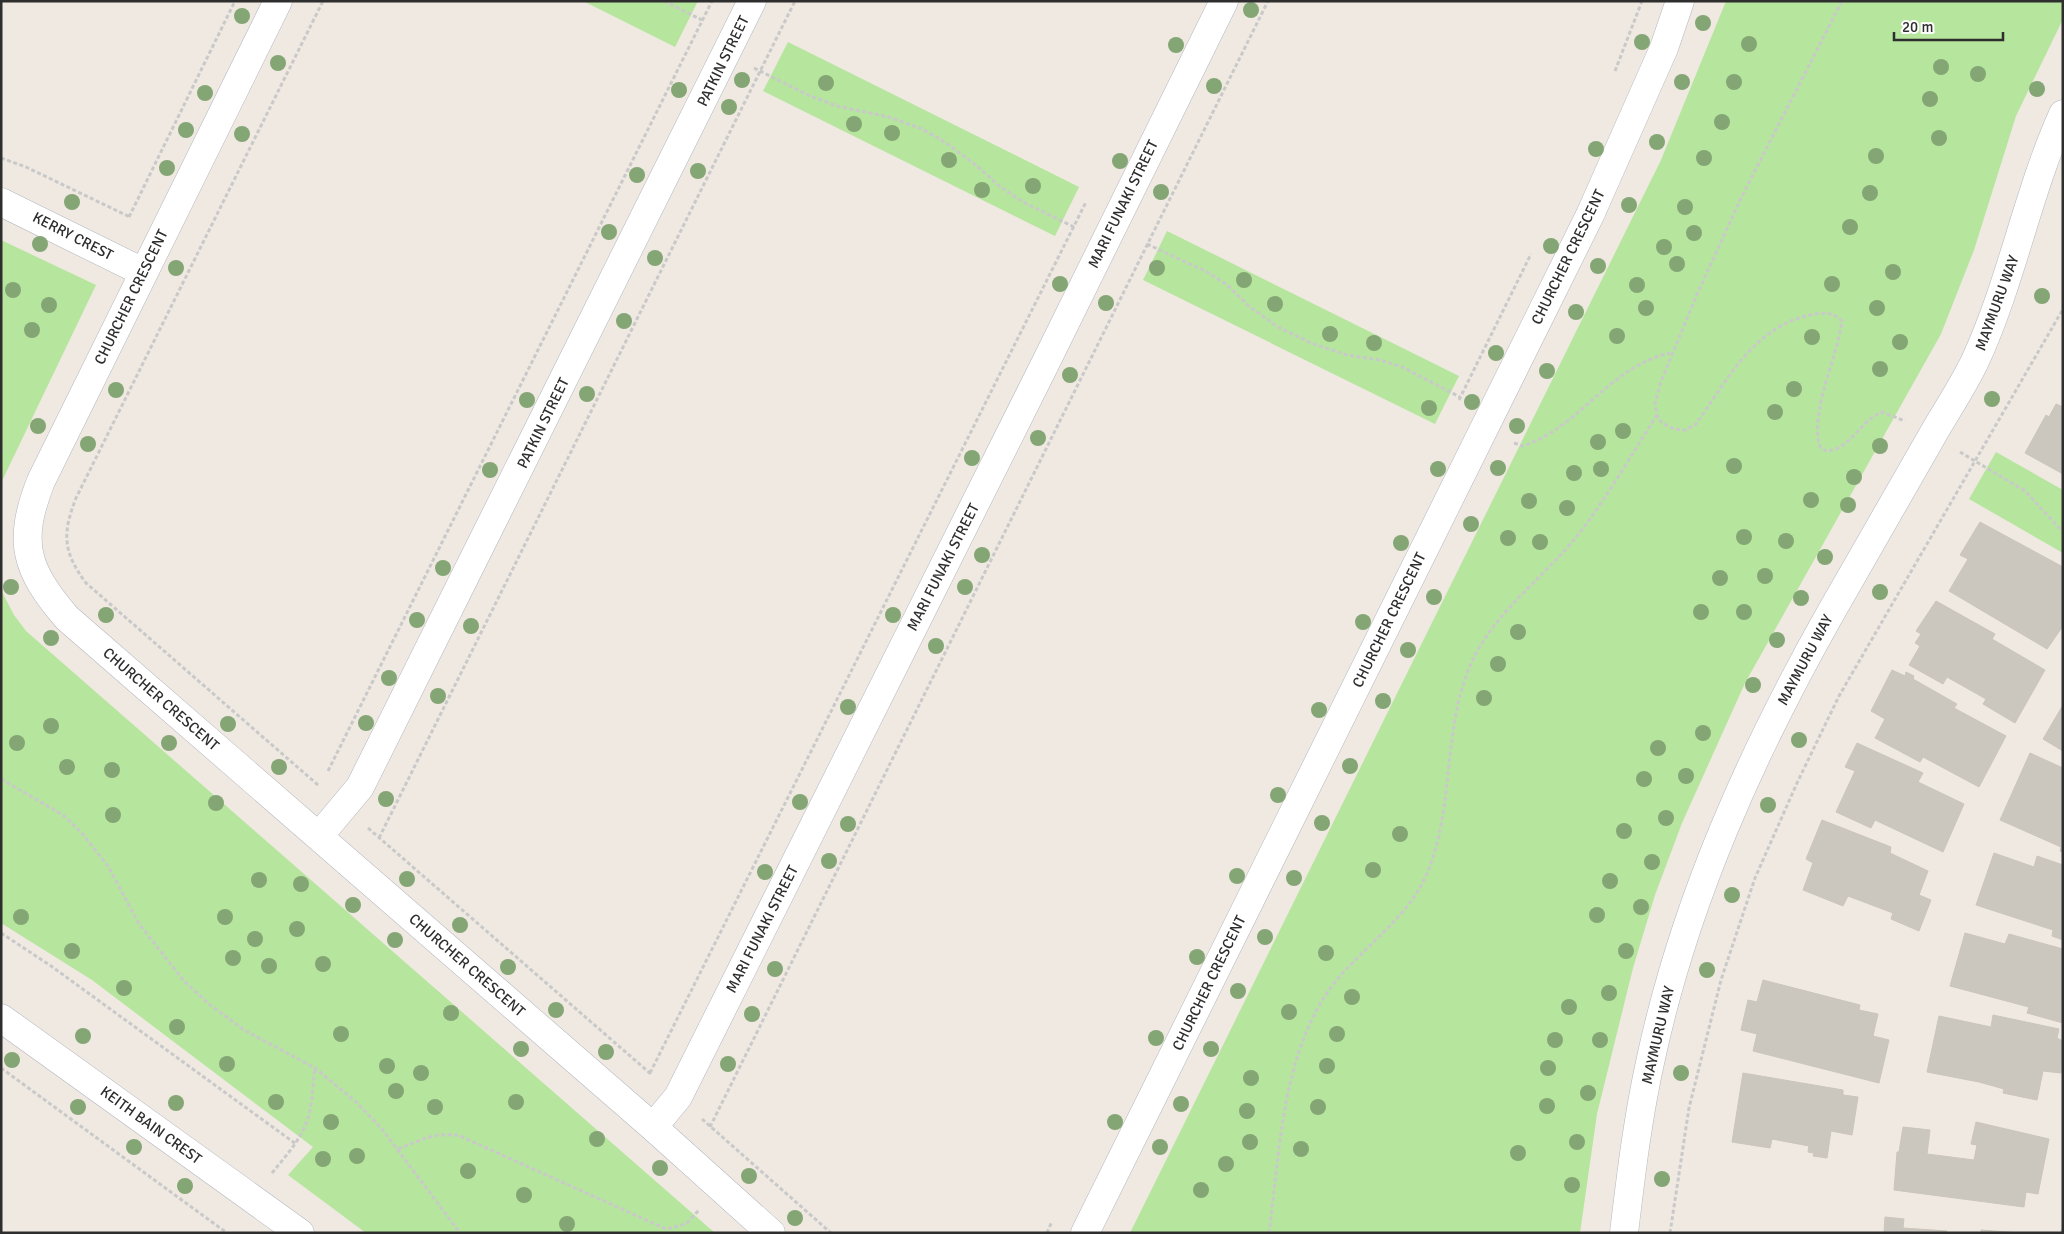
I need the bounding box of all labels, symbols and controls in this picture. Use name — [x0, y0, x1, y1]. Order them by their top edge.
scale bar — [1894, 10, 2003, 42]
street label: PATKIN STREET — [693, 12, 753, 109]
text: 20 m — [1902, 18, 1933, 36]
street label: MARI FUNAKI STREET — [1084, 136, 1162, 271]
street label: CHURCHER CRESCENT — [1527, 186, 1609, 327]
street label: KERRY CREST — [30, 208, 117, 264]
street label: CHURCHER CRESCENT — [90, 226, 172, 367]
street label: MAYMURU WAY — [1971, 252, 2023, 353]
street label: PATKIN STREET — [513, 374, 573, 471]
street label: MARI FUNAKI STREET — [903, 500, 983, 634]
street label: CHURCHER CRESCENT — [1348, 549, 1430, 690]
street label: MAYMURU WAY — [1774, 611, 1837, 708]
street label: CHURCHER CRESCENT — [99, 644, 223, 755]
street label: MARI FUNAKI STREET — [722, 862, 802, 996]
street label: CHURCHER CRESCENT — [405, 910, 529, 1021]
street label: CHURCHER CRESCENT — [1168, 912, 1250, 1053]
street label: MAYMURU WAY — [1638, 984, 1678, 1086]
street label: KEITH BAIN CREST — [97, 1082, 206, 1168]

